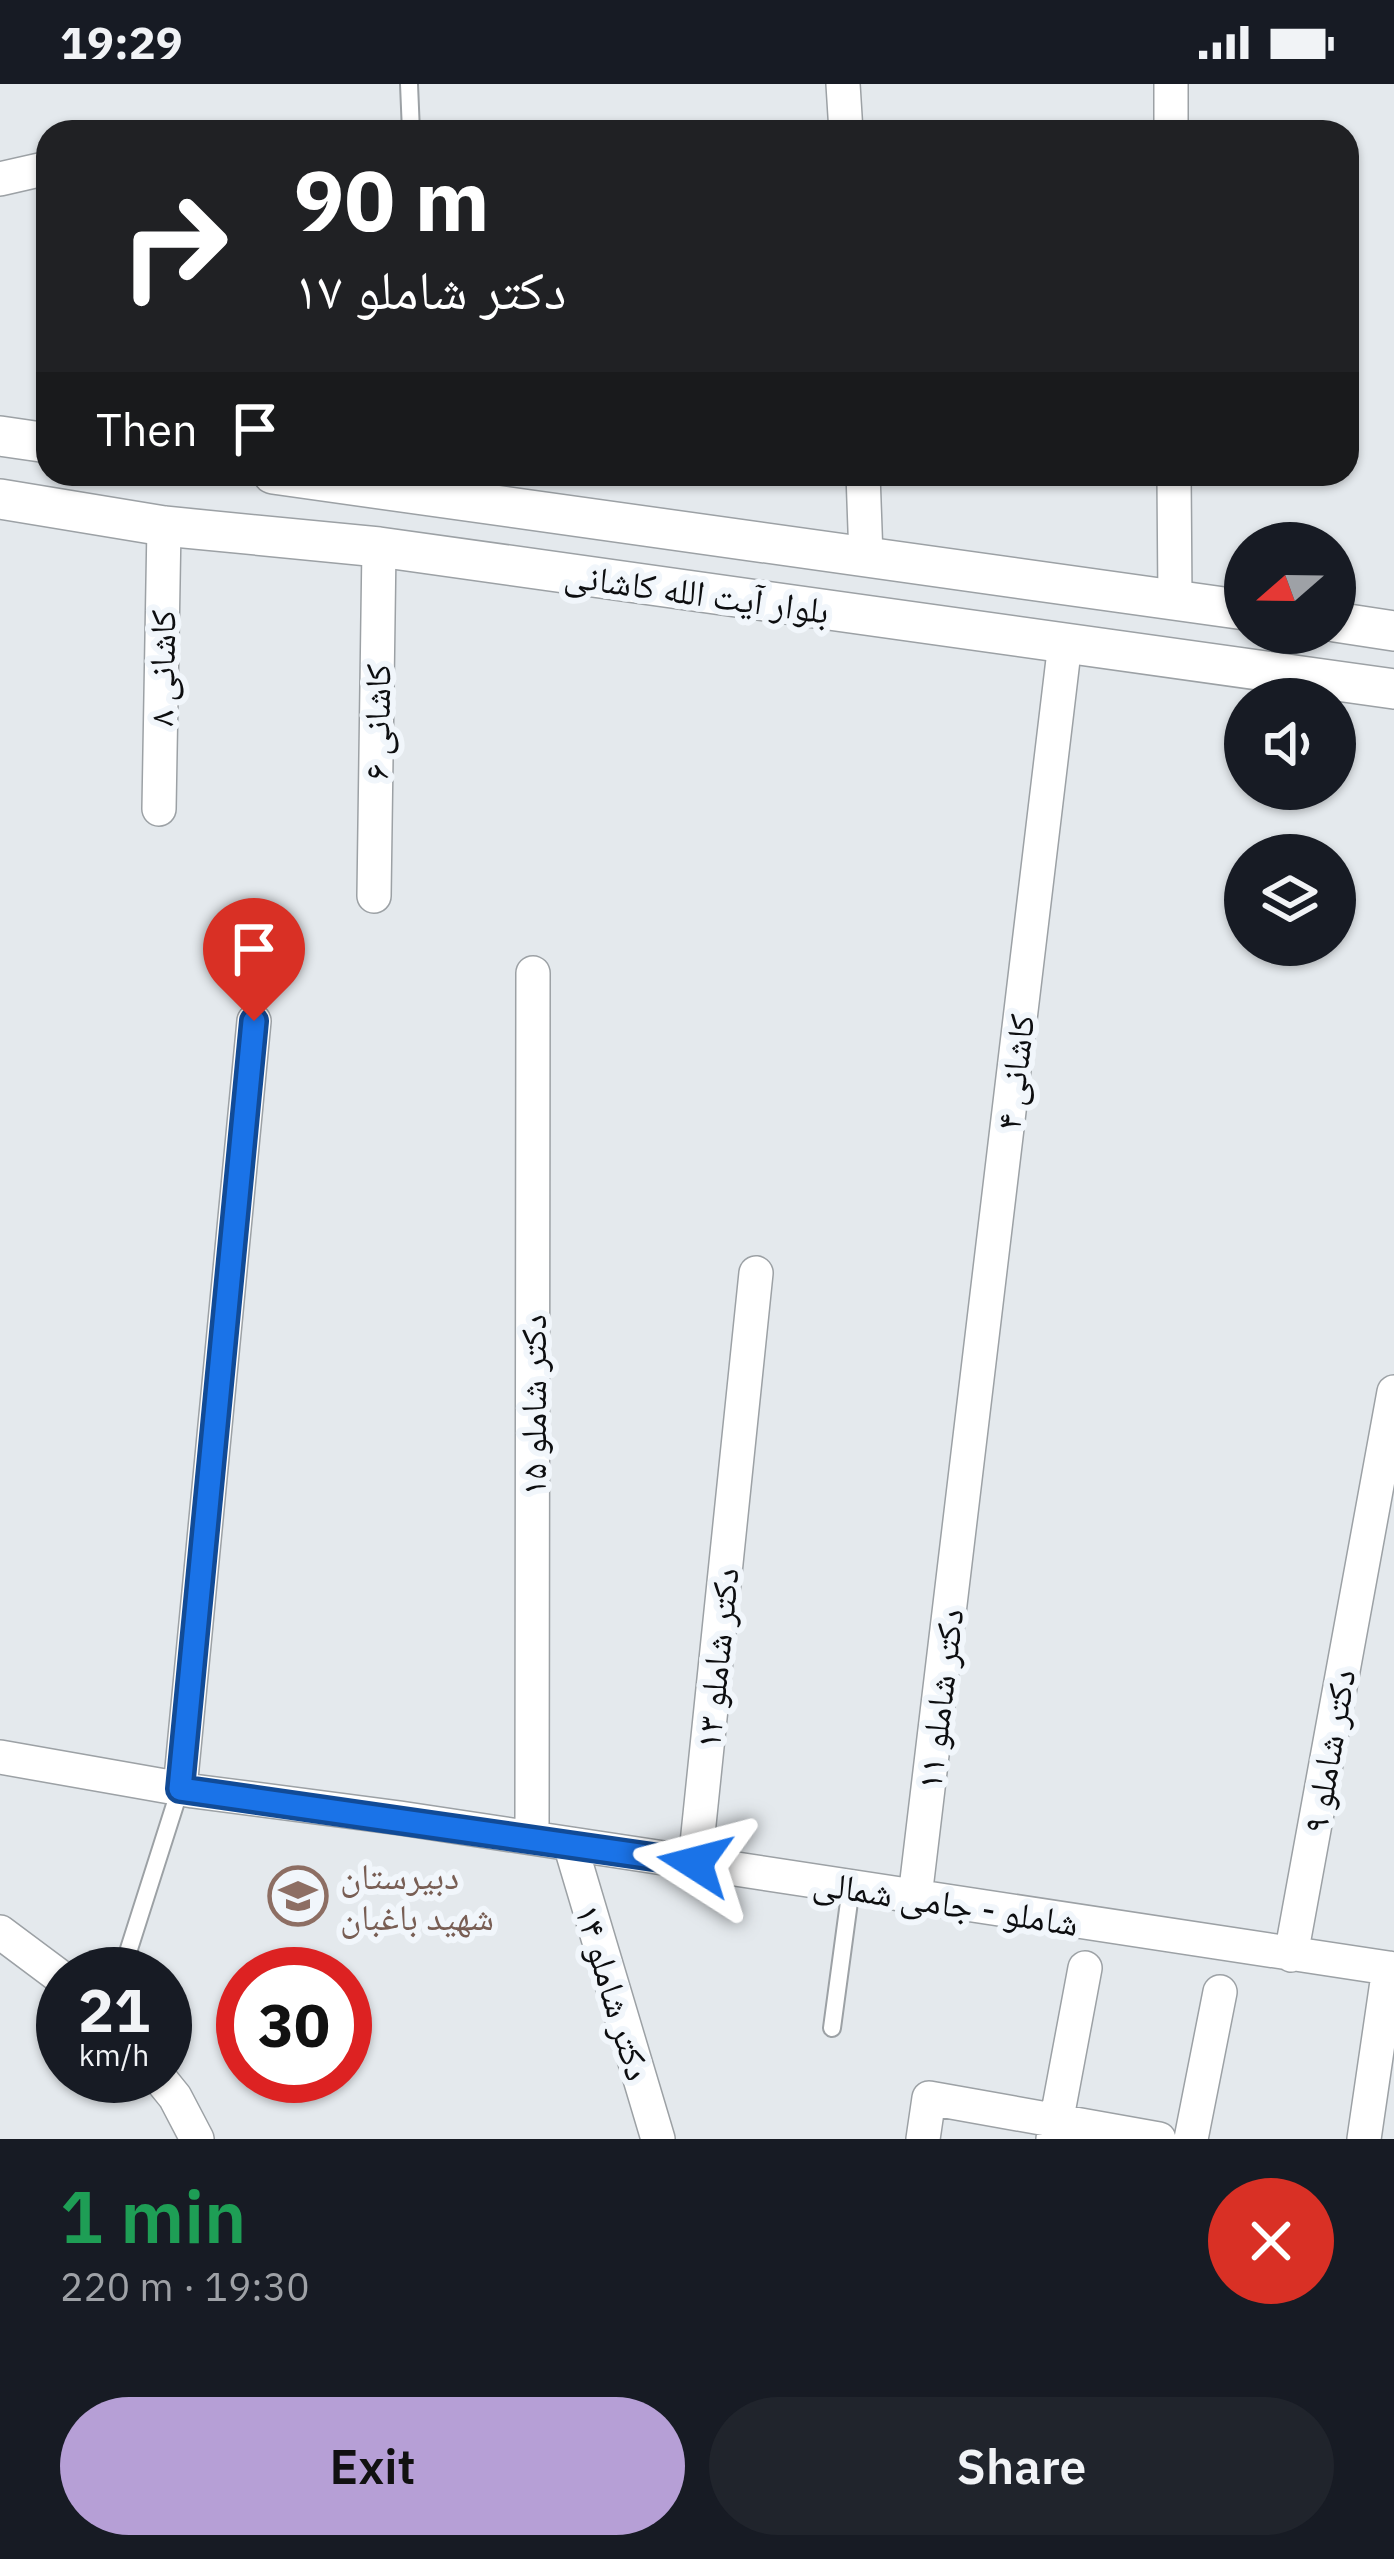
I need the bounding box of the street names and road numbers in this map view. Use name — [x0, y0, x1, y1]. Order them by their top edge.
street label: بلوار آیت الله کاشانی — [562, 550, 832, 634]
street label: کاشانی ۸ — [136, 609, 186, 726]
street label: کاشانی ۶ — [351, 663, 401, 780]
street label: کاشانی ۴ — [984, 1011, 1044, 1133]
street label: دکتر شاملو ۱۵ — [509, 1314, 556, 1496]
street label: دکتر شاملو ۱۳ — [683, 1565, 749, 1751]
street label: دکتر شاملو ۱۱ — [905, 1606, 973, 1792]
street label: دکتر شاملو ۹ — [1290, 1665, 1366, 1837]
street label: شاملو - جامی شمالی — [810, 1858, 1082, 1946]
street label: دکتر شاملو ۱۴ — [565, 1898, 663, 2086]

